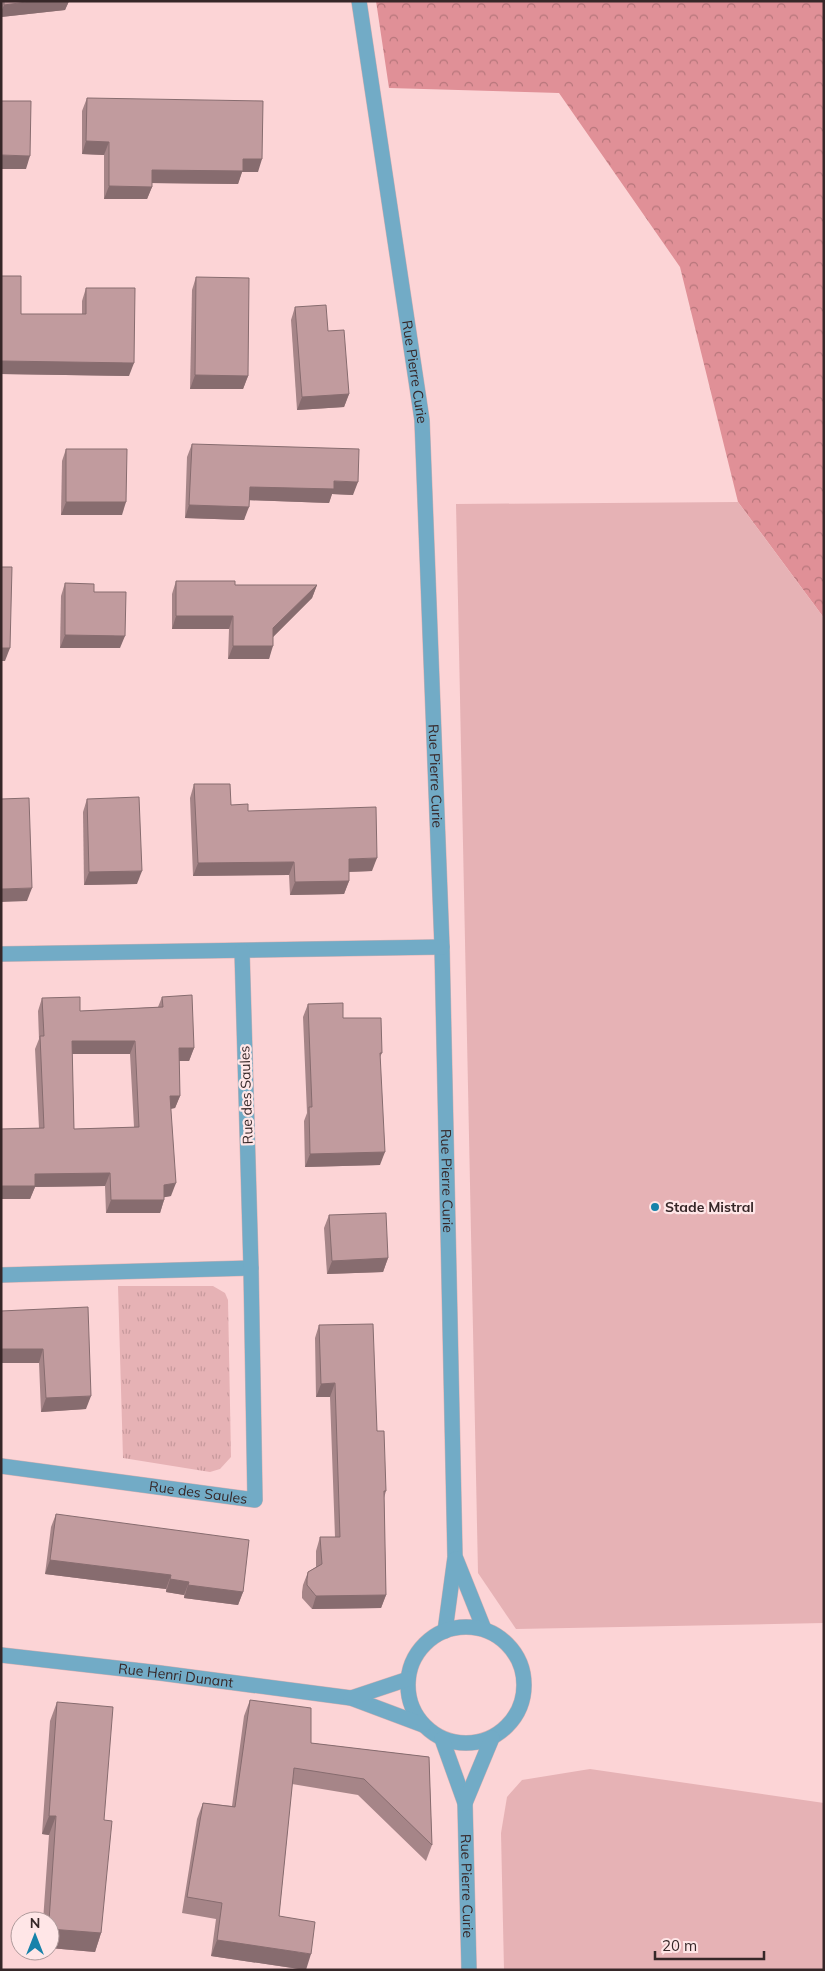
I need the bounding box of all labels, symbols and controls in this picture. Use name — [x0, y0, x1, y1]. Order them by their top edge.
street label: Rue Pierre Curie — [398, 319, 431, 425]
street label: Rue Pierre Curie — [425, 724, 446, 828]
street label: Rue des Saules — [235, 1045, 257, 1145]
street label: Rue Pierre Curie — [437, 1129, 457, 1233]
place label: Stade Mistral — [665, 1198, 754, 1216]
marker: Stade Mistral — [649, 1201, 661, 1213]
street label: Rue des Saules — [148, 1477, 248, 1508]
street label: Rue Henri Dunant — [117, 1659, 235, 1692]
street label: Rue Pierre Curie — [457, 1834, 477, 1938]
north arrow — [10, 1911, 60, 1961]
text: N — [30, 1914, 40, 1932]
scale bar — [655, 1928, 764, 1960]
text: 20 m — [662, 1936, 697, 1955]

